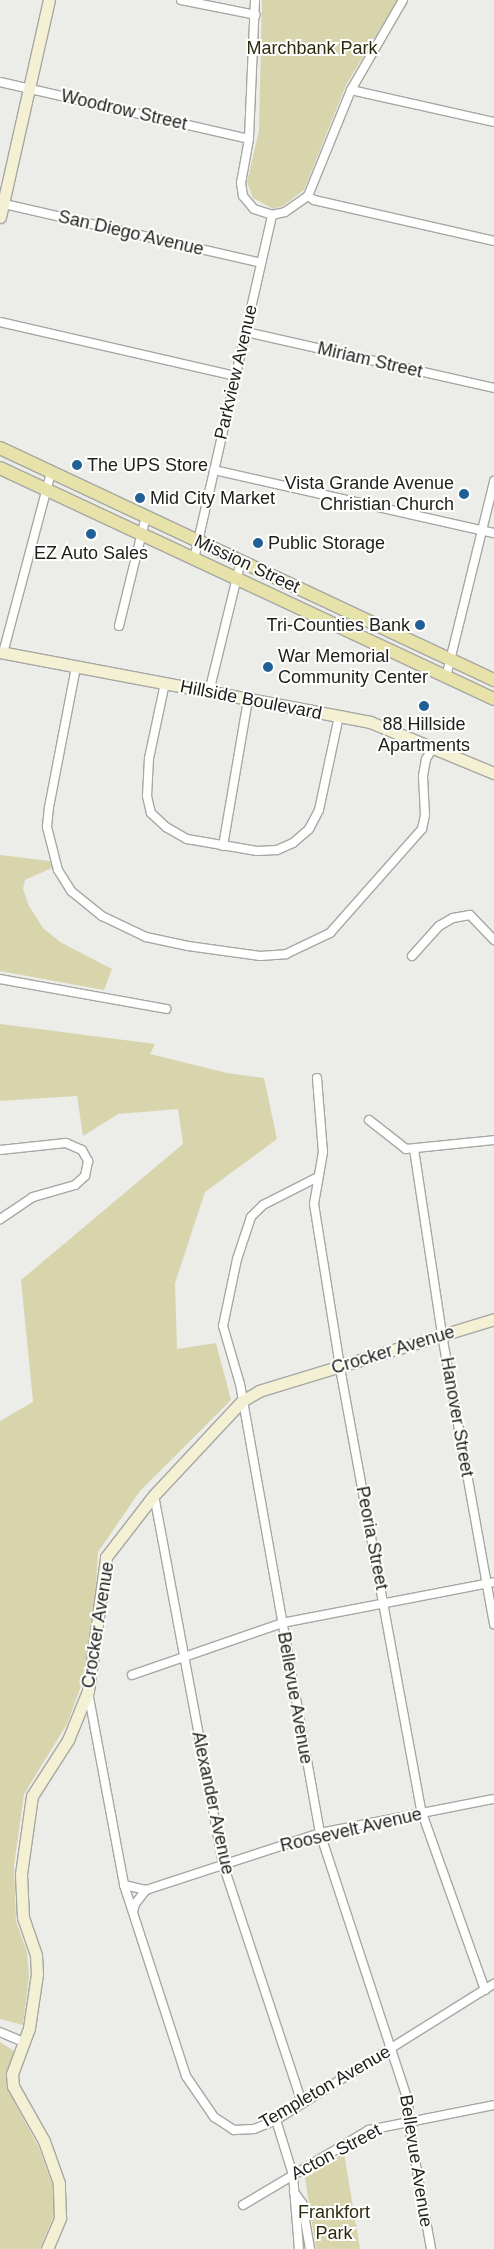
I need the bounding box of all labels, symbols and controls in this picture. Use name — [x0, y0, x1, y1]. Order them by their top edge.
park label: Marchbank Park — [246, 37, 378, 59]
street label: Woodrow Street — [59, 85, 189, 135]
street label: San Diego Avenue — [56, 206, 206, 260]
street label: Parkview Avenue — [210, 302, 262, 442]
street label: Miriam Street — [315, 337, 425, 383]
place label: The UPS Store — [87, 454, 208, 476]
marker: The UPS Store — [71, 459, 83, 471]
place label: Vista Grande Avenue Christian Church — [284, 473, 454, 516]
place label: Mid City Market — [150, 487, 275, 509]
marker: Vista Grande Avenue Christian Church — [458, 488, 470, 500]
marker: Mid City Market — [134, 492, 146, 504]
marker: EZ Auto Sales — [85, 528, 97, 540]
street label: Mission Street — [191, 530, 303, 598]
place label: Public Storage — [268, 532, 385, 554]
marker: Public Storage — [252, 537, 264, 549]
place label: EZ Auto Sales — [33, 542, 149, 564]
place label: Tri-Counties Bank — [267, 614, 410, 636]
marker: Tri-Counties Bank — [414, 619, 426, 631]
place label: War Memorial Community Center — [278, 646, 428, 689]
marker: War Memorial Community Center — [262, 661, 274, 673]
street label: Hillside Boulevard — [178, 676, 324, 724]
marker: 88 Hillside Apartments — [418, 700, 430, 712]
place label: 88 Hillside Apartments — [378, 714, 470, 756]
street label: Crocker Avenue — [328, 1321, 458, 1379]
street label: Hanover Street — [436, 1356, 478, 1478]
street label: Peoria Street — [351, 1484, 393, 1592]
street label: Crocker Avenue — [77, 1560, 119, 1690]
street label: Bellevue Avenue — [273, 1630, 317, 1766]
street label: Alexander Avenue — [187, 1729, 239, 1877]
street label: Roosevelt Avenue — [278, 1803, 424, 1857]
street label: Templeton Avenue — [255, 2040, 395, 2134]
street label: Bellevue Avenue — [395, 2093, 437, 2229]
street label: Acton Street — [287, 2119, 385, 2185]
park label: Frankfort Park — [298, 2202, 370, 2244]

